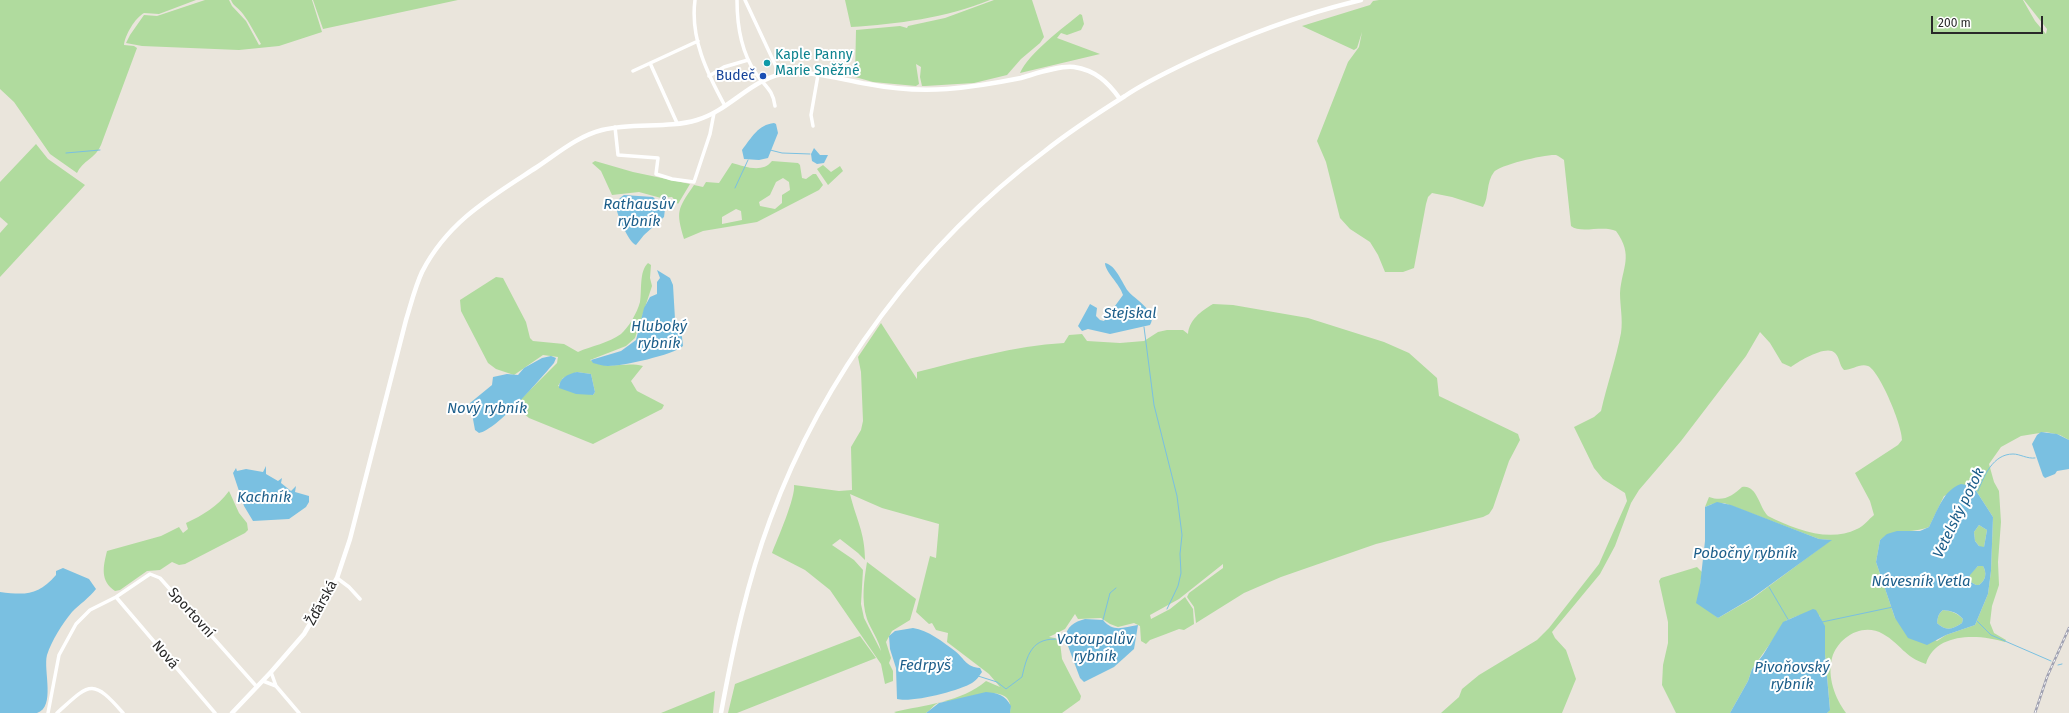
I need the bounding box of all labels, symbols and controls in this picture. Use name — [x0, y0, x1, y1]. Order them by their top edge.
scale bar — [1933, 8, 2045, 34]
text: 200 m — [1938, 16, 1971, 30]
place label: Kaple Panny Marie Sněžné — [775, 47, 860, 80]
marker: Kaple Panny Marie Sněžné — [762, 58, 772, 68]
place label: Budeč — [716, 68, 755, 84]
marker: Budeč — [758, 71, 768, 81]
water label: Rathausův rybník — [603, 196, 675, 231]
water label: Stejskal — [1104, 305, 1156, 323]
water label: Hluboký rybník — [631, 318, 687, 353]
water label: Nový rybník — [447, 400, 527, 418]
water label: Vetelský potok — [1929, 465, 1989, 561]
water label: Kachník — [237, 489, 291, 507]
water label: Pobočný rybník — [1693, 545, 1797, 563]
water label: Návesník Vetla — [1871, 573, 1971, 591]
street label: Žďárská — [303, 578, 341, 628]
street label: Sportovní — [164, 585, 218, 641]
water label: Votoupalův rybník — [1057, 631, 1133, 666]
street label: Nová — [148, 637, 182, 673]
water label: Fedrpyš — [899, 657, 951, 675]
water label: Pivoňovský rybník — [1754, 659, 1830, 694]

